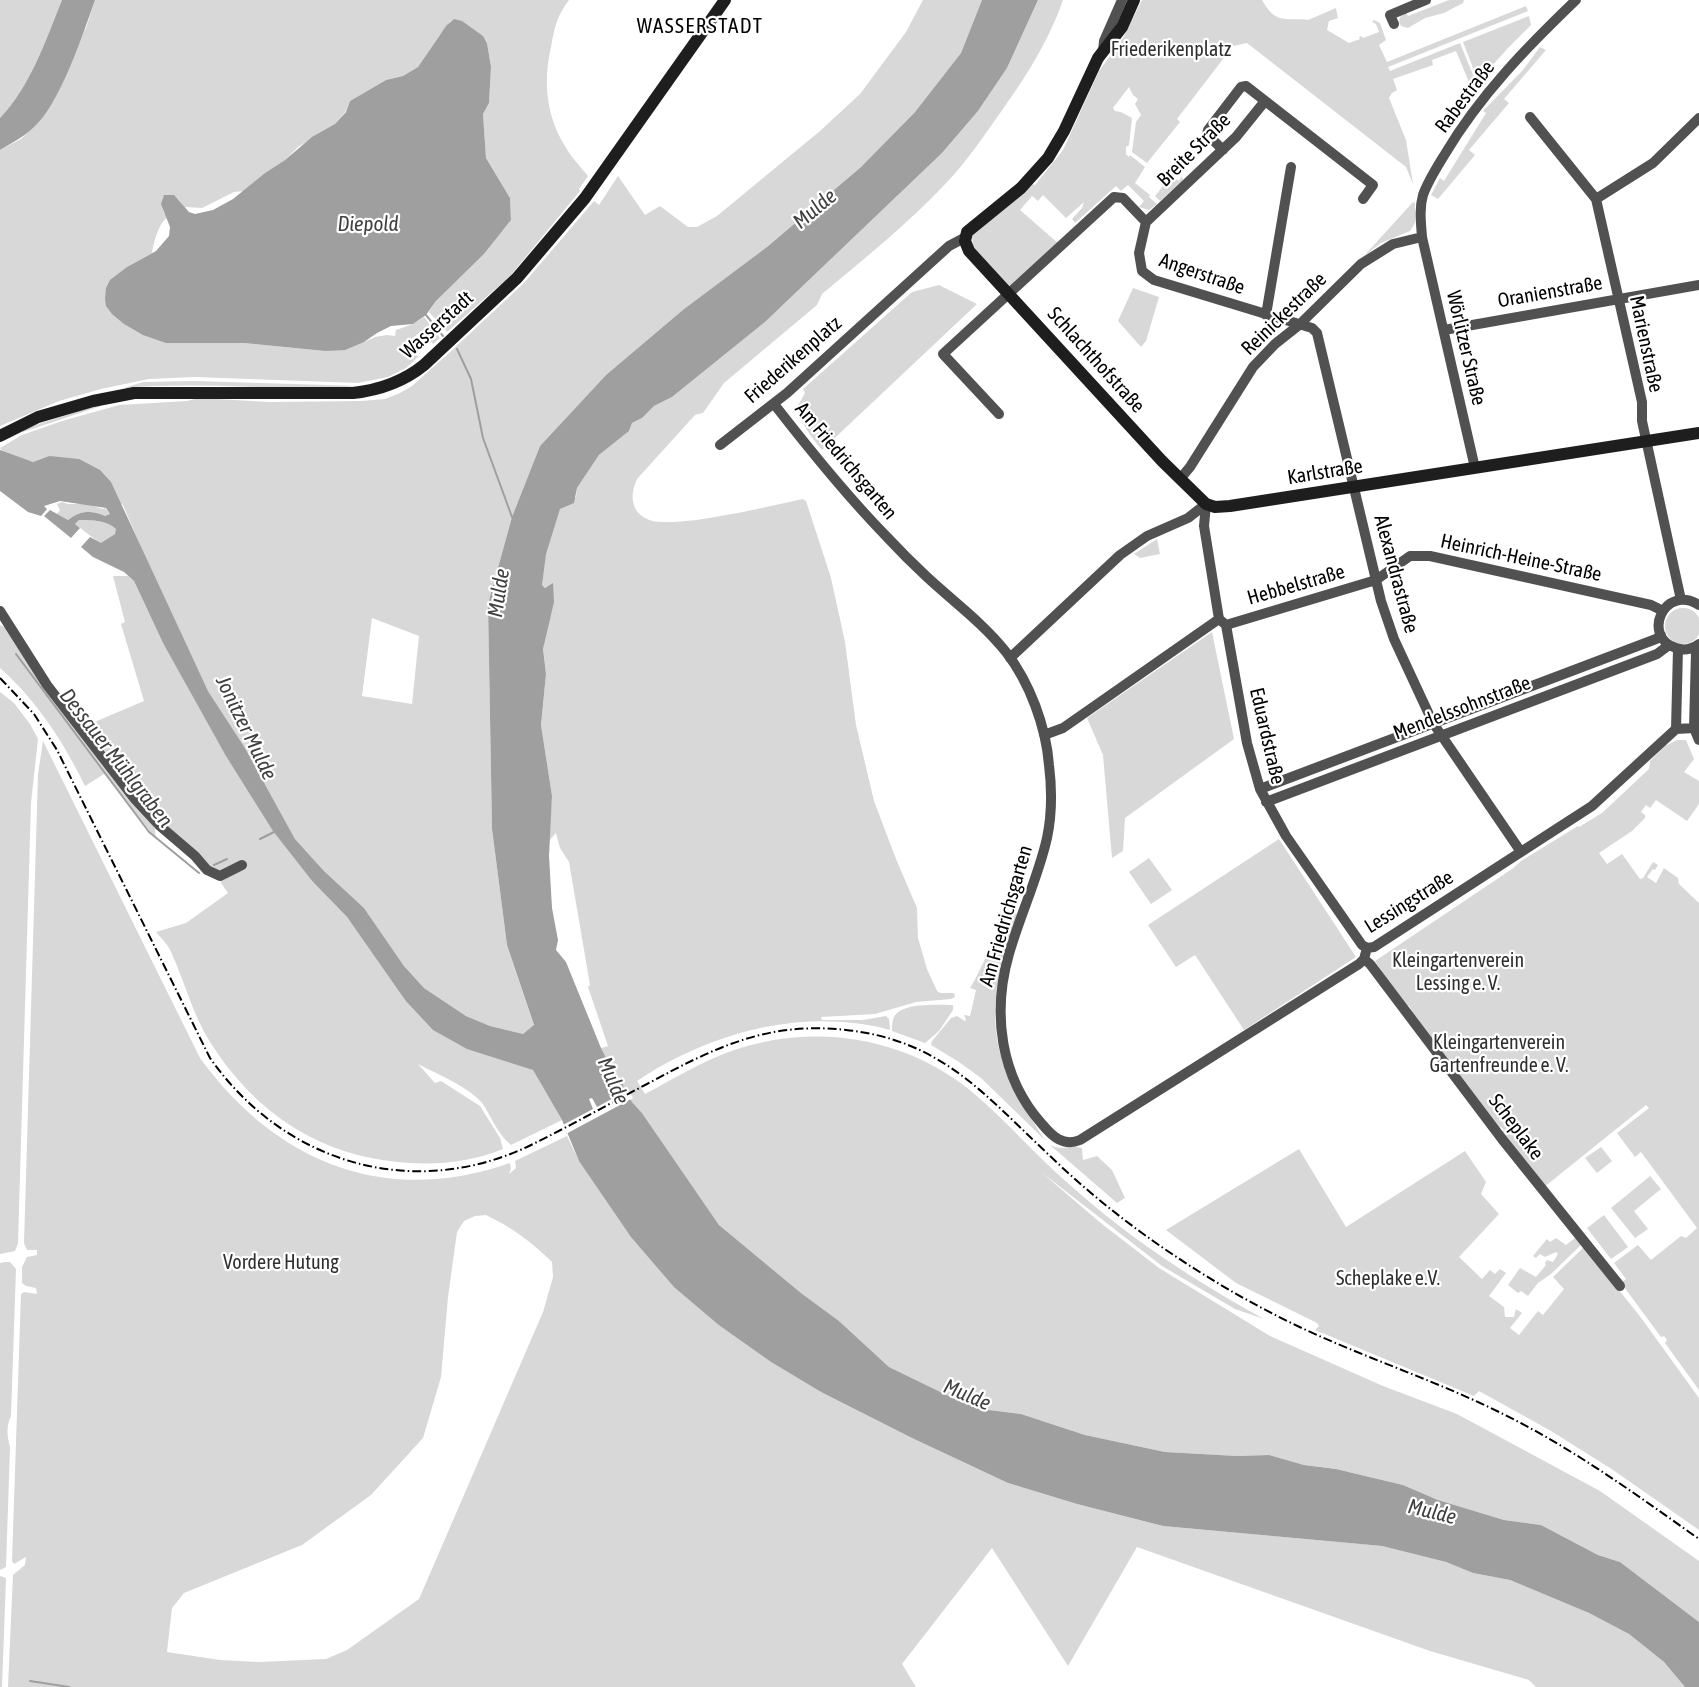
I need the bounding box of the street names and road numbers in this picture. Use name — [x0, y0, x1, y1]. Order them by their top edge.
street label: Rabestraße — [1430, 56, 1500, 138]
street label: Breite Straße — [1152, 108, 1236, 192]
street label: Angerstraße — [1156, 248, 1248, 300]
street label: Reinickestraße — [1236, 268, 1332, 360]
street label: Oranienstraße — [1496, 271, 1604, 313]
street label: Wasserstadt — [396, 286, 478, 364]
street label: Wörlitzer Straße — [1441, 288, 1491, 408]
street label: Marienstraße — [1624, 294, 1668, 394]
street label: Schlachthofstraße — [1042, 302, 1150, 418]
street label: Friederikenplatz — [740, 311, 846, 409]
street label: Am Friedrichsgarten — [790, 397, 902, 525]
street label: Karlstraße — [1286, 454, 1364, 490]
street label: Alexandrastraße — [1369, 512, 1423, 636]
street label: Heinrich-Heine-Straße — [1438, 529, 1604, 587]
street label: Hebbelstraße — [1245, 560, 1347, 610]
street label: Mendelssohnstraße — [1390, 671, 1534, 745]
street label: Eduardstraße — [1244, 685, 1290, 787]
street label: Am Friedrichsgarten — [974, 843, 1038, 989]
street label: Lessingstraße — [1360, 865, 1458, 939]
street label: Scheplake — [1484, 1089, 1548, 1165]

